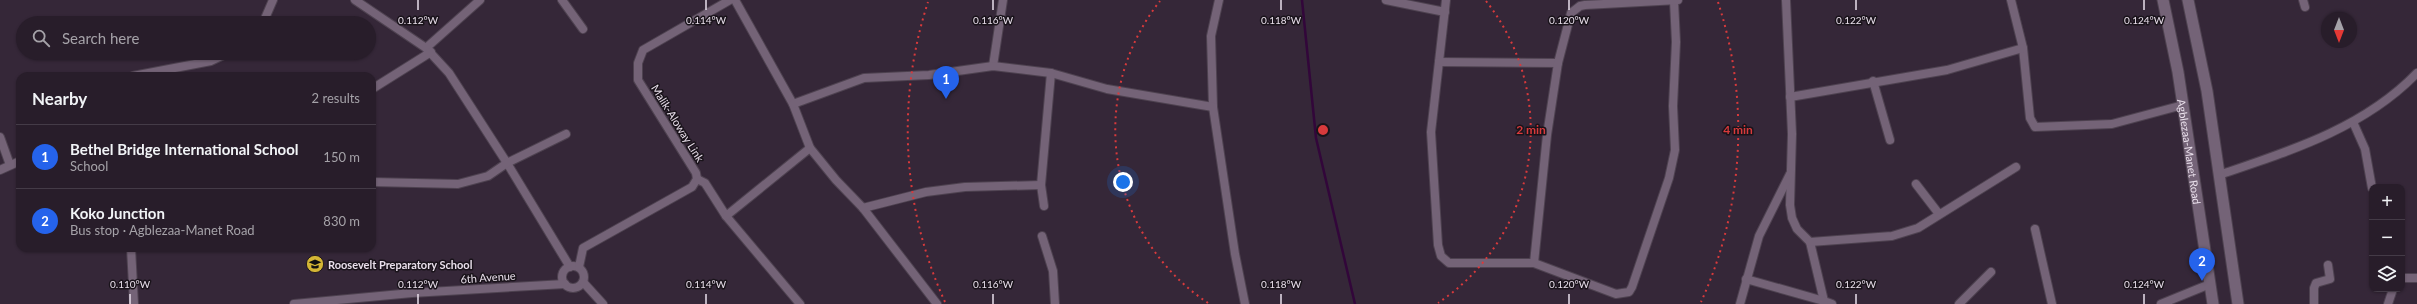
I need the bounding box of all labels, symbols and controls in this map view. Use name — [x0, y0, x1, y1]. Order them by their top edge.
north arrow — [2321, 12, 2357, 48]
text: 0.112°W — [398, 14, 439, 26]
text: 0.114°W — [686, 14, 727, 26]
text: 0.116°W — [973, 14, 1014, 26]
text: 0.118°W — [1261, 14, 1302, 26]
text: 0.120°W — [1549, 14, 1590, 26]
text: 0.122°W — [1836, 14, 1877, 26]
text: 0.124°W — [2124, 14, 2165, 26]
search box — [16, 16, 376, 60]
icon: search — [30, 27, 52, 49]
text: Search here — [62, 29, 139, 47]
pin: 1 — [933, 66, 959, 99]
street label: Malik-Aloway Link — [649, 82, 707, 164]
text: Nearby — [32, 88, 87, 109]
text: 2 results — [312, 90, 360, 106]
street label: Agblezaa-Manet Road — [2176, 98, 2204, 205]
text: 2 min — [1516, 122, 1546, 137]
text: 4 min — [1723, 122, 1753, 137]
centre of rings — [1316, 123, 1330, 137]
text: Bethel Bridge International School — [70, 140, 299, 158]
text: 1 — [41, 149, 49, 165]
text: 150 m — [323, 149, 360, 165]
text: School — [70, 158, 108, 174]
your location — [1113, 172, 1133, 192]
map controls — [2369, 184, 2405, 292]
button: + — [2369, 184, 2405, 220]
text: Koko Junction — [70, 204, 165, 222]
text: 2 — [41, 213, 49, 229]
text: 830 m — [323, 213, 360, 229]
button: − — [2369, 220, 2405, 256]
text: Bus stop · Agblezaa-Manet Road — [70, 222, 255, 238]
pin: 2 — [2189, 248, 2215, 281]
school or university icon: Roosevelt Preparatory School — [305, 254, 325, 274]
button: layers — [2369, 256, 2405, 292]
place label: Roosevelt Preparatory School — [328, 258, 473, 271]
street label: 6th Avenue — [460, 269, 516, 285]
text: 0.110°W — [110, 278, 151, 290]
text: 0.112°W — [398, 278, 439, 290]
text: 0.114°W — [686, 278, 727, 290]
text: 0.116°W — [973, 278, 1014, 290]
text: 0.118°W — [1261, 278, 1302, 290]
text: 0.120°W — [1549, 278, 1590, 290]
text: 0.122°W — [1836, 278, 1877, 290]
text: 0.124°W — [2124, 278, 2165, 290]

